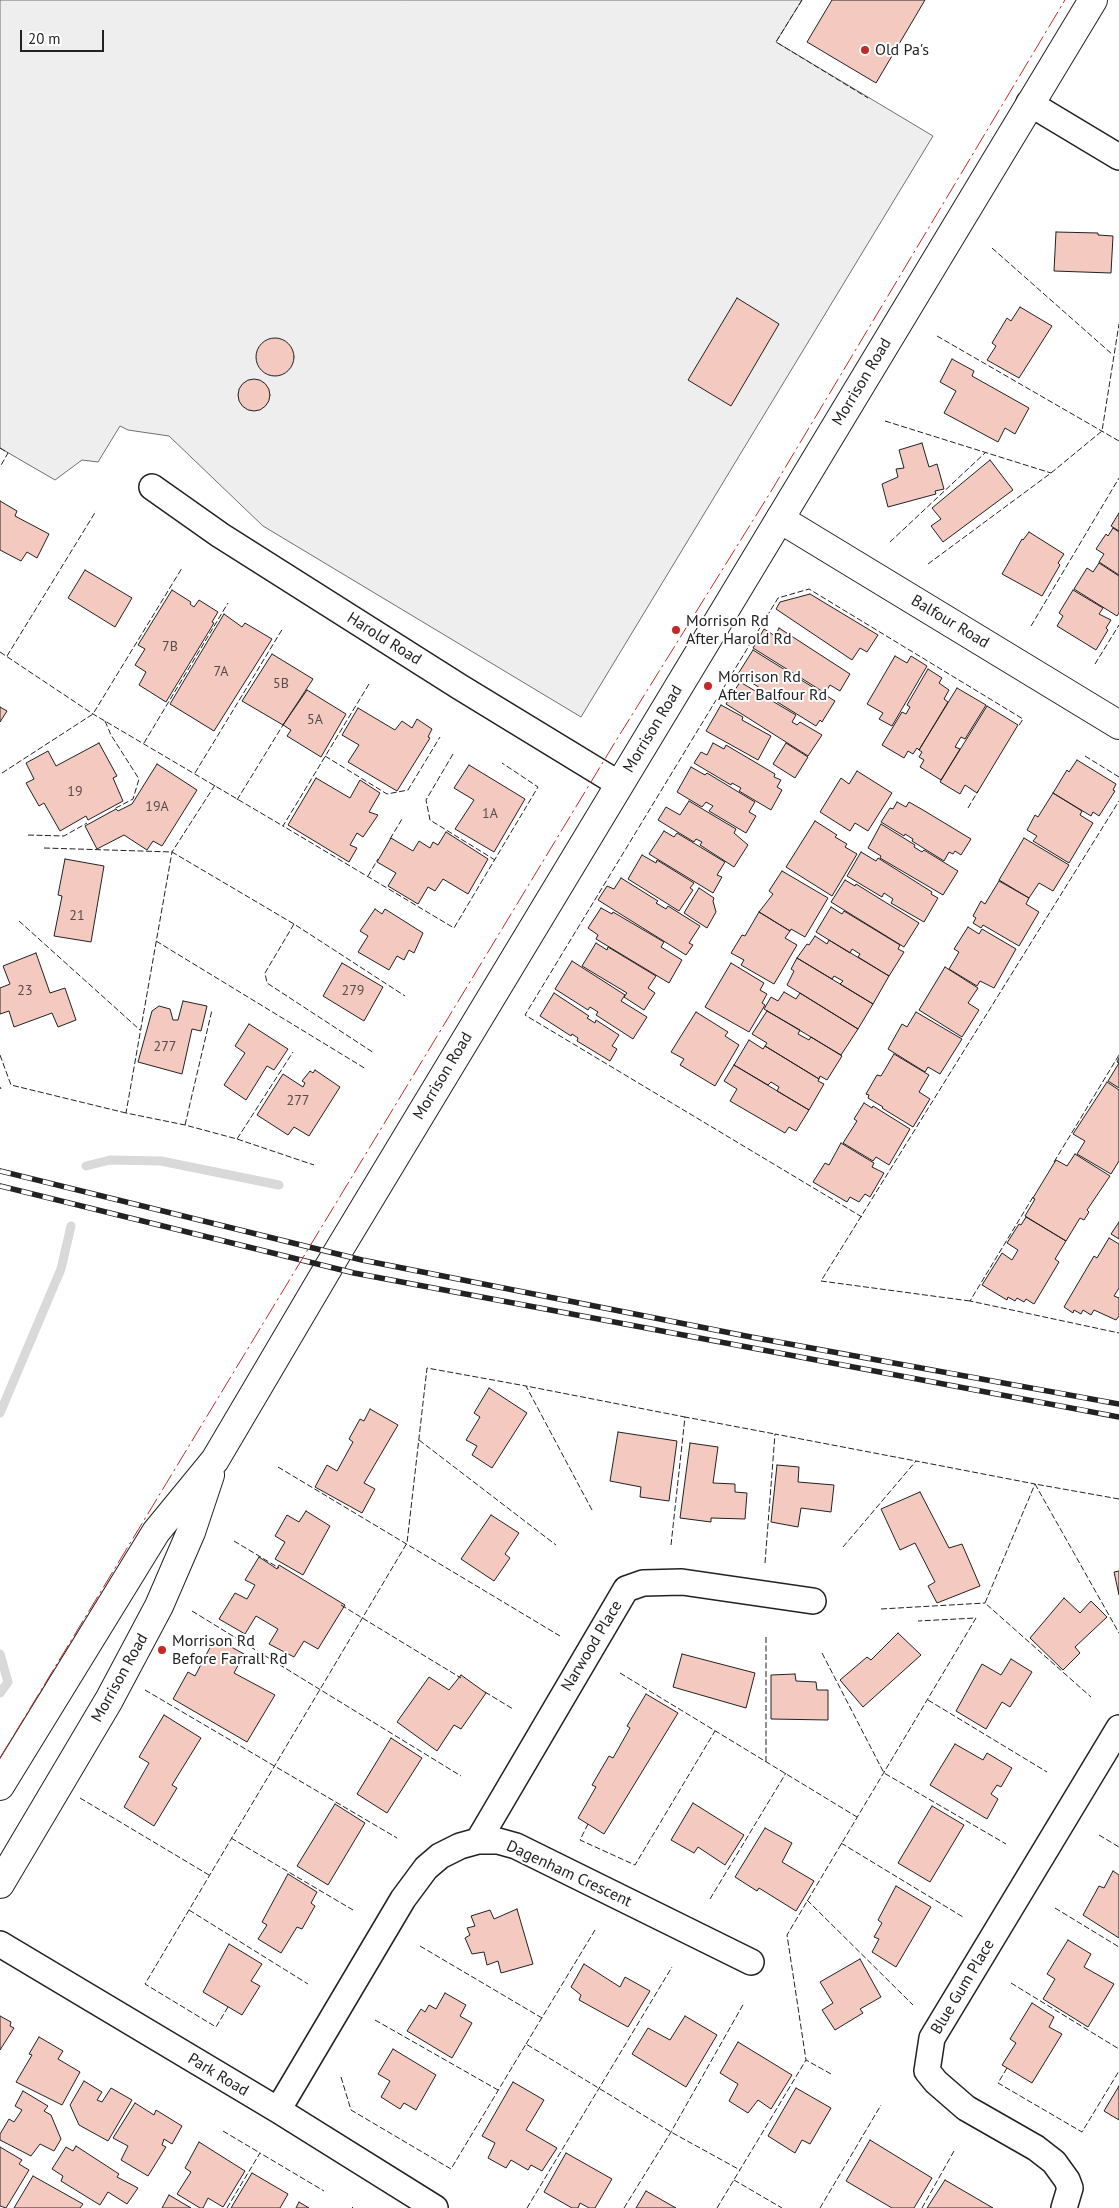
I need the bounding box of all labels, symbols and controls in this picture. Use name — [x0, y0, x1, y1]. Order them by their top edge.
scale bar — [22, 20, 106, 52]
text: 20 m — [28, 29, 61, 48]
place label: Old Pa's — [875, 40, 929, 60]
marker: Old Pa's — [859, 44, 871, 56]
street label: Morrison Road — [828, 335, 896, 429]
street label: Balfour Road — [907, 591, 993, 653]
street label: Harold Road — [343, 609, 425, 669]
place label: Morrison Rd After Harold Rd — [686, 611, 792, 649]
marker: Morrison Rd After Harold Rd — [670, 624, 682, 636]
house number: 7B — [162, 639, 178, 655]
house number: 7A — [213, 664, 229, 680]
place label: Morrison Rd After Balfour Rd — [718, 667, 827, 705]
house number: 5B — [273, 676, 289, 692]
marker: Morrison Rd After Balfour Rd — [702, 680, 714, 692]
street label: Morrison Road — [619, 682, 687, 776]
house number: 5A — [307, 712, 323, 728]
house number: 19 — [67, 784, 83, 800]
house number: 19A — [145, 799, 169, 815]
house number: 1A — [482, 806, 498, 822]
house number: 21 — [69, 908, 85, 924]
house number: 23 — [17, 983, 33, 999]
house number: 279 — [342, 983, 364, 999]
street label: Morrison Road — [409, 1029, 477, 1123]
house number: 277 — [154, 1039, 176, 1055]
house number: 277 — [287, 1093, 309, 1109]
street label: Narwood Place — [557, 1597, 627, 1695]
street label: Morrison Road — [88, 1630, 152, 1726]
place label: Morrison Rd Before Farrall Rd — [172, 1631, 288, 1669]
marker: Morrison Rd Before Farrall Rd — [156, 1644, 168, 1656]
street label: Dagenham Crescent — [503, 1837, 635, 1911]
street label: Blue Gum Place — [927, 1936, 999, 2038]
street label: Park Road — [184, 2049, 252, 2101]

